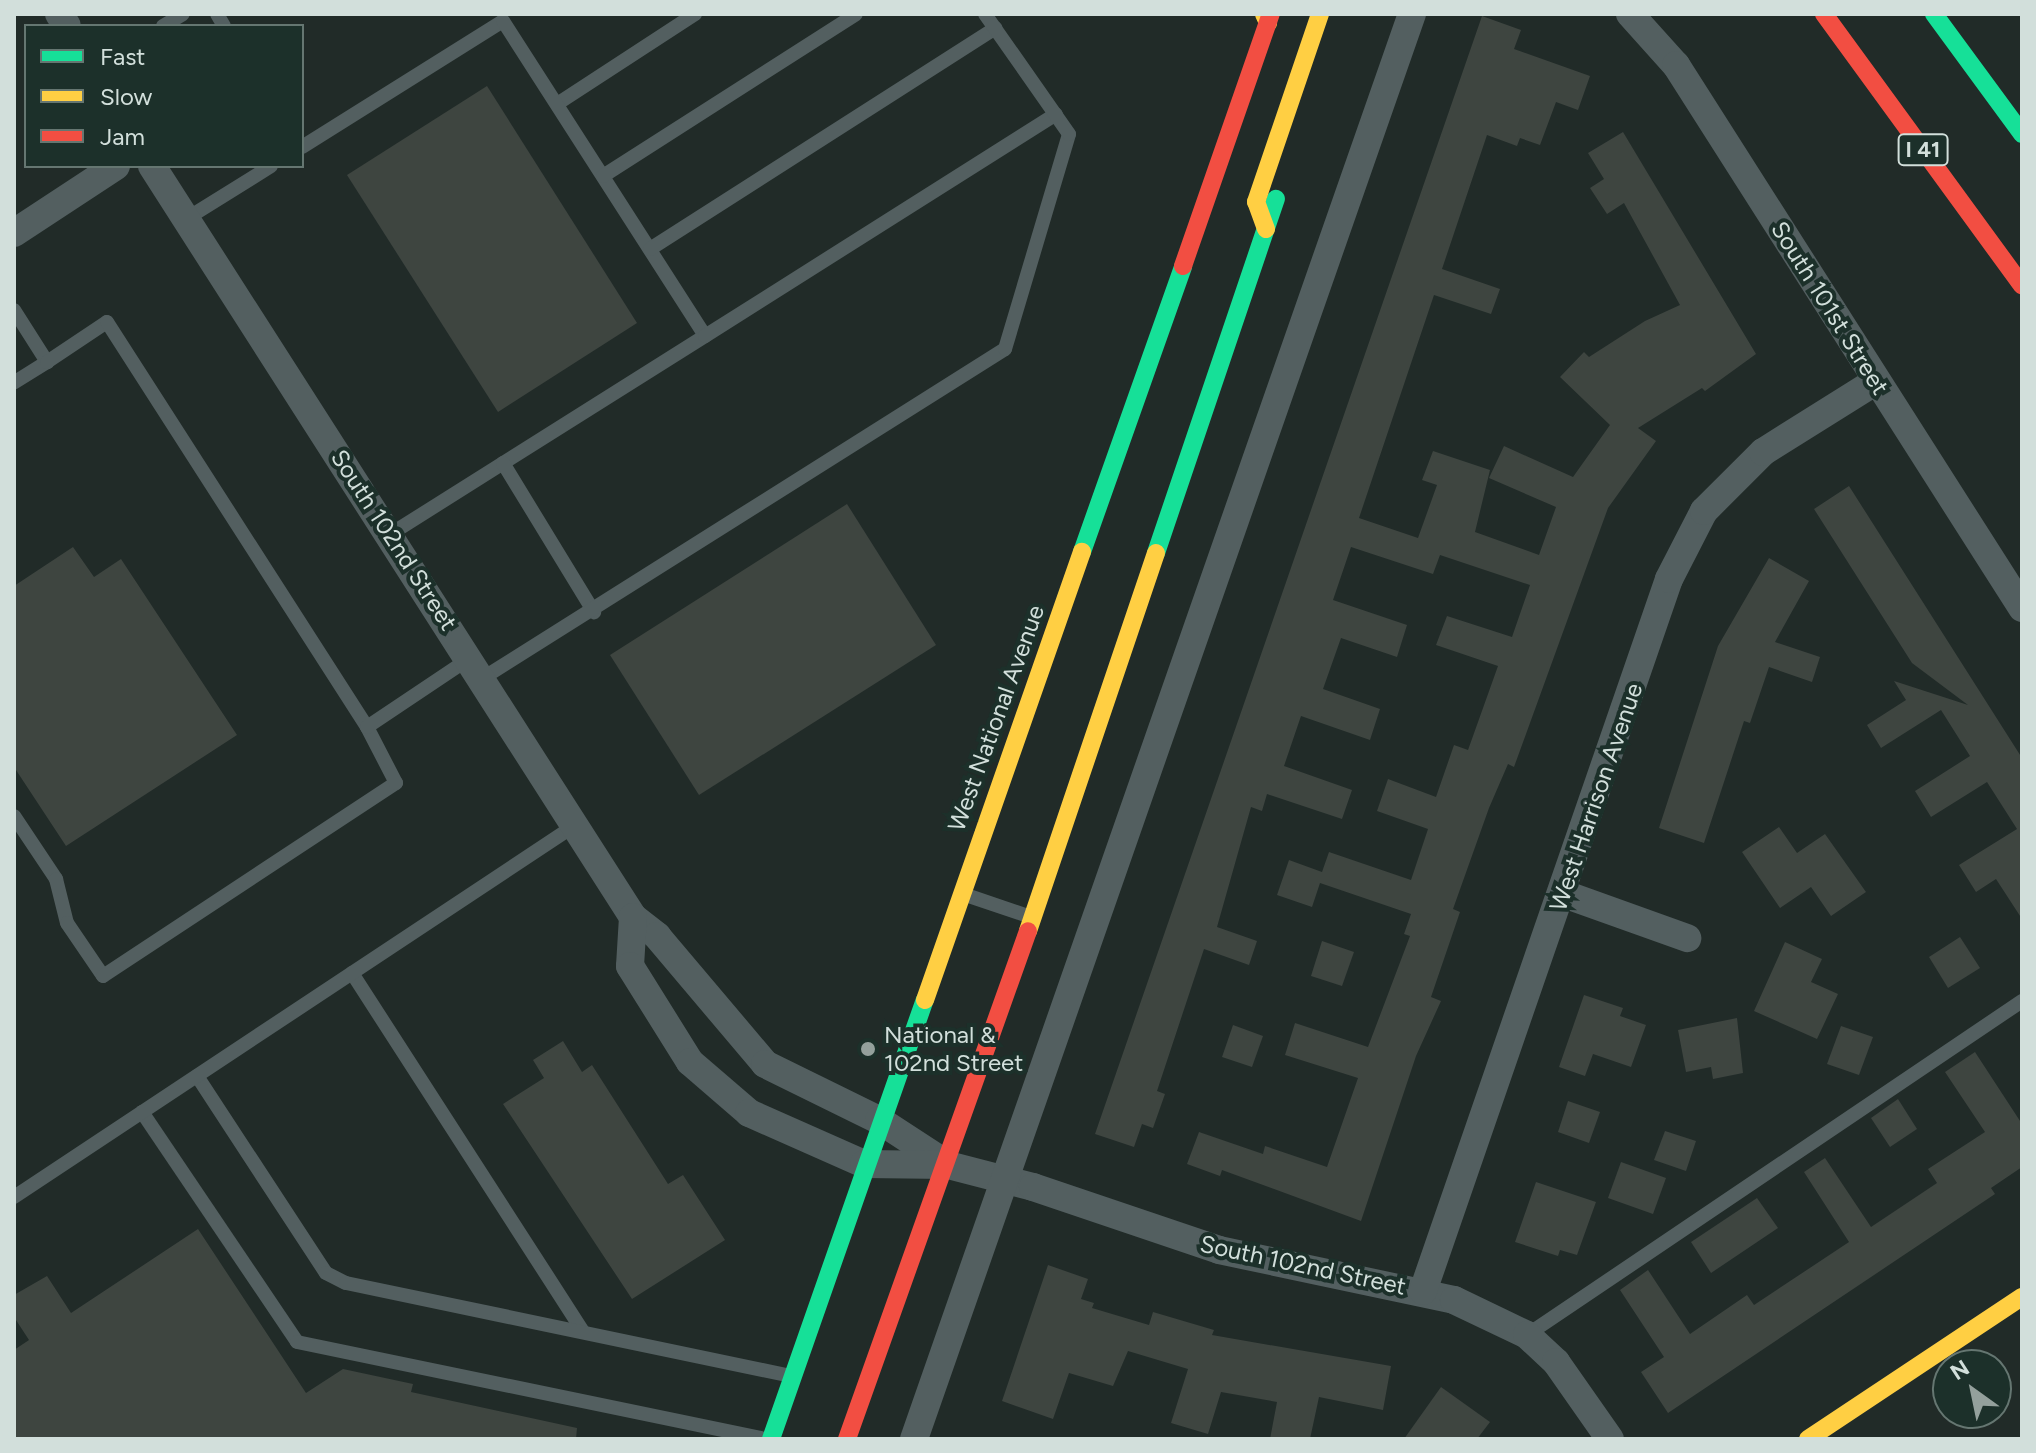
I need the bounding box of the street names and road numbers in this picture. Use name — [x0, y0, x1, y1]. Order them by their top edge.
road number: I 41 — [1897, 132, 1949, 168]
street label: South 101st Street — [1765, 216, 1895, 400]
street label: South 102nd Street — [325, 444, 463, 636]
street label: West National Avenue — [942, 601, 1050, 835]
street label: West Harrison Avenue — [1543, 679, 1649, 915]
street label: South 102nd Street — [1197, 1229, 1409, 1301]

